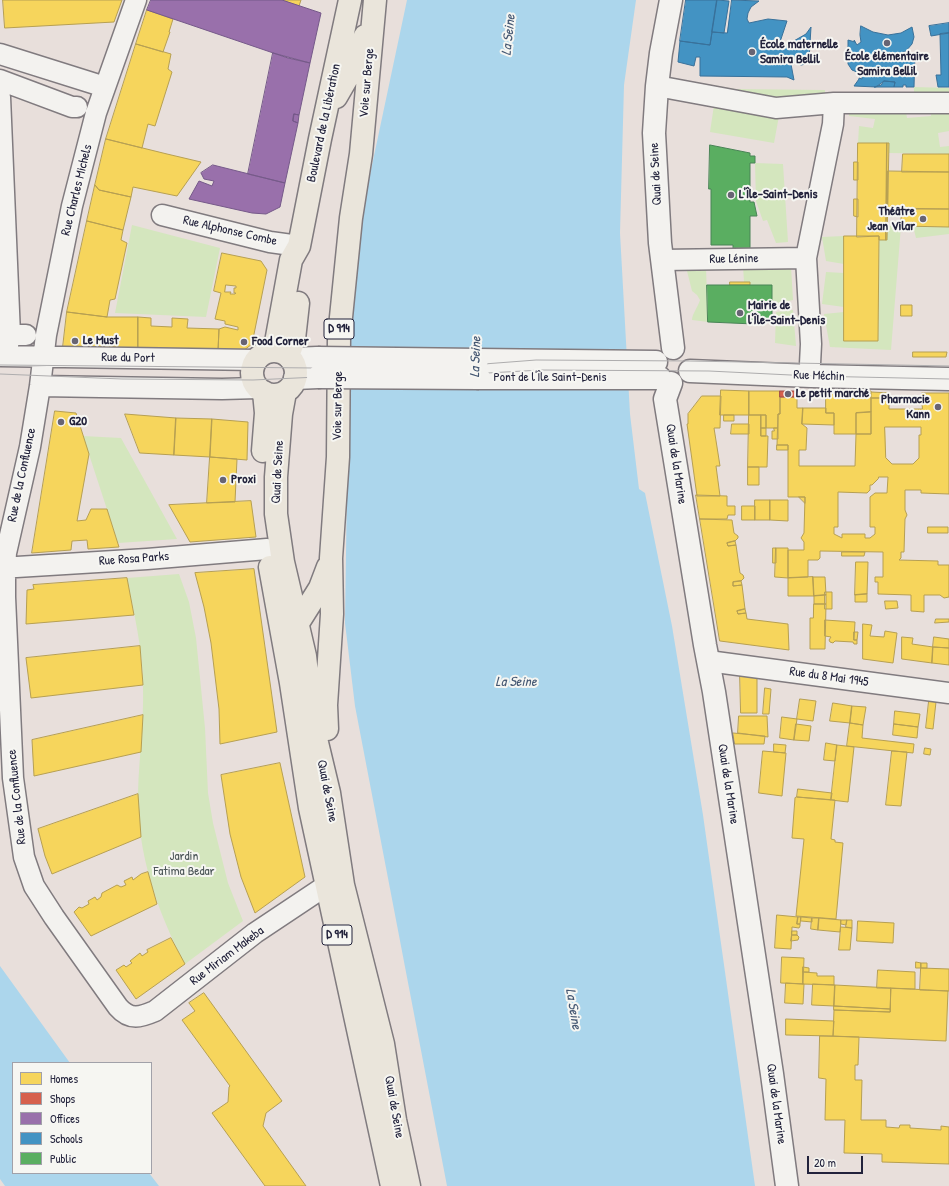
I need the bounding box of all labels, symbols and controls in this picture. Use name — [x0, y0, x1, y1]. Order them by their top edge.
water label: La Seine — [499, 14, 519, 56]
place label: École maternelle Samira Bellil — [760, 37, 838, 68]
marker: École élémentaire Samira Bellil — [882, 38, 892, 48]
marker: École maternelle Samira Bellil — [747, 47, 757, 57]
street label: Voie sur Berge — [356, 48, 378, 118]
place label: École élémentaire Samira Bellil — [845, 49, 929, 80]
street label: Boulevard de la Libération — [304, 62, 344, 184]
street label: Quai de Seine — [647, 142, 665, 206]
street label: Rue Charles Michels — [58, 143, 96, 237]
place label: L'Île-Saint-Denis — [739, 187, 818, 203]
marker: L'Île-Saint-Denis — [726, 190, 736, 200]
place label: Théâtre Jean Vilar — [867, 204, 915, 235]
street label: Rue Alphonse Combe — [181, 213, 279, 249]
marker: Théâtre Jean Vilar — [918, 214, 928, 224]
street label: Rue Lénine — [709, 251, 759, 267]
place label: Mairie de l'Île-Saint-Denis — [748, 298, 825, 329]
marker: Mairie de l'Île-Saint-Denis — [735, 308, 745, 318]
road number: D 914 — [324, 319, 354, 339]
place label: Le Must — [83, 333, 118, 349]
place label: Food Corner — [252, 334, 309, 350]
marker: Le Must — [70, 336, 80, 346]
water label: La Seine — [467, 336, 485, 378]
marker: Food Corner — [239, 337, 249, 347]
street label: Rue du Port — [101, 350, 155, 366]
street label: Rue Méchin — [793, 367, 845, 385]
street label: Pont de l'Île Saint-Denis — [493, 370, 607, 386]
street label: Voie sur Berge — [330, 371, 346, 441]
place label: Le petit marché — [796, 386, 869, 402]
marker: Le petit marché — [783, 389, 793, 399]
place label: Pharmacie Kann — [881, 392, 930, 423]
marker: Pharmacie Kann — [933, 402, 943, 412]
place label: G20 — [69, 414, 87, 430]
marker: G20 — [56, 417, 66, 427]
street label: Quai de la Marine — [662, 423, 690, 505]
street label: Rue de la Confluence — [4, 427, 40, 523]
street label: Quai de Seine — [269, 440, 287, 504]
place label: Proxi — [231, 472, 256, 488]
marker: Proxi — [218, 475, 228, 485]
street label: Rue Rosa Parks — [98, 549, 170, 569]
street label: Rue du 8 Mai 1945 — [788, 664, 870, 690]
water label: La Seine — [496, 674, 536, 690]
street label: Quai de la Marine — [714, 743, 742, 825]
street label: Rue de la Confluence — [4, 749, 30, 845]
street label: Quai de Seine — [313, 759, 341, 823]
park label: Jardin Fatima Bedar — [153, 849, 215, 880]
street label: Rue Miriam Makeba — [187, 923, 267, 989]
road number: D 914 — [322, 925, 352, 945]
water label: La Seine — [562, 987, 584, 1031]
legend — [12, 1062, 152, 1174]
street label: Quai de la Marine — [763, 1063, 789, 1145]
text: Homes — [50, 1070, 78, 1087]
street label: Quai de Seine — [381, 1075, 407, 1139]
text: Shops — [50, 1090, 75, 1107]
text: Offices — [50, 1110, 80, 1127]
text: Schools — [50, 1130, 83, 1147]
scale bar — [809, 1148, 865, 1174]
text: Public — [50, 1150, 76, 1167]
text: 20 m — [814, 1154, 836, 1171]

